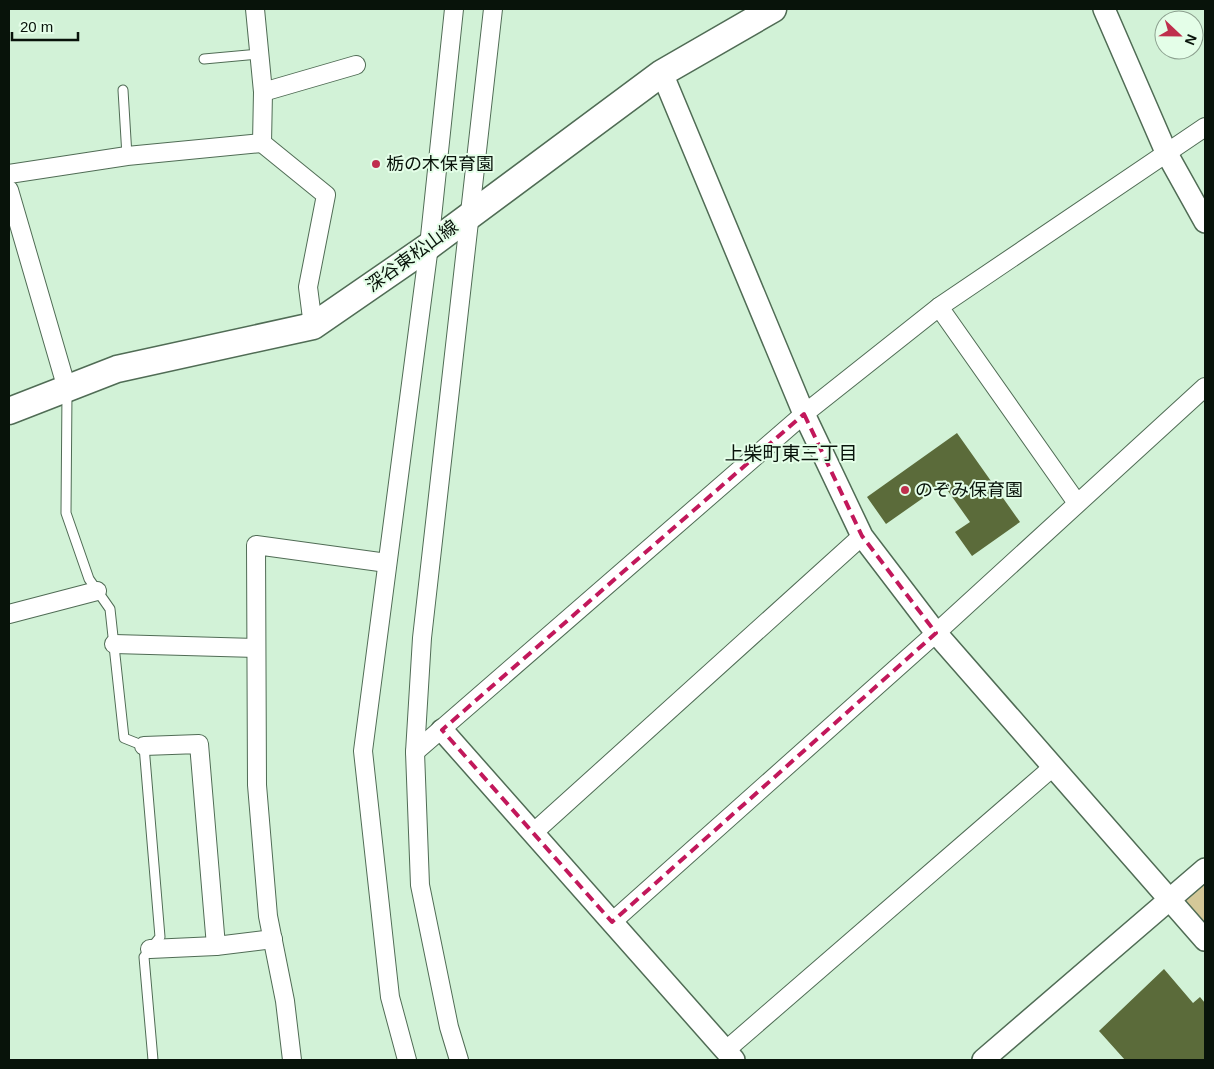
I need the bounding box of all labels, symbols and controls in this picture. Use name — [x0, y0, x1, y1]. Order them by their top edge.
scale bar — [12, 10, 79, 42]
north arrow — [1154, 10, 1204, 60]
text: 20 m — [20, 18, 53, 35]
text: N — [1182, 32, 1200, 48]
place label: 栃の木保育園 — [386, 154, 494, 174]
marker: 栃の木保育園 — [370, 158, 382, 170]
street label: 深谷東松山線 — [362, 216, 462, 296]
district label: 上柴町東三丁目 — [724, 443, 858, 464]
place label: のぞみ保育園 — [915, 480, 1023, 500]
marker: のぞみ保育園 — [899, 484, 911, 496]

